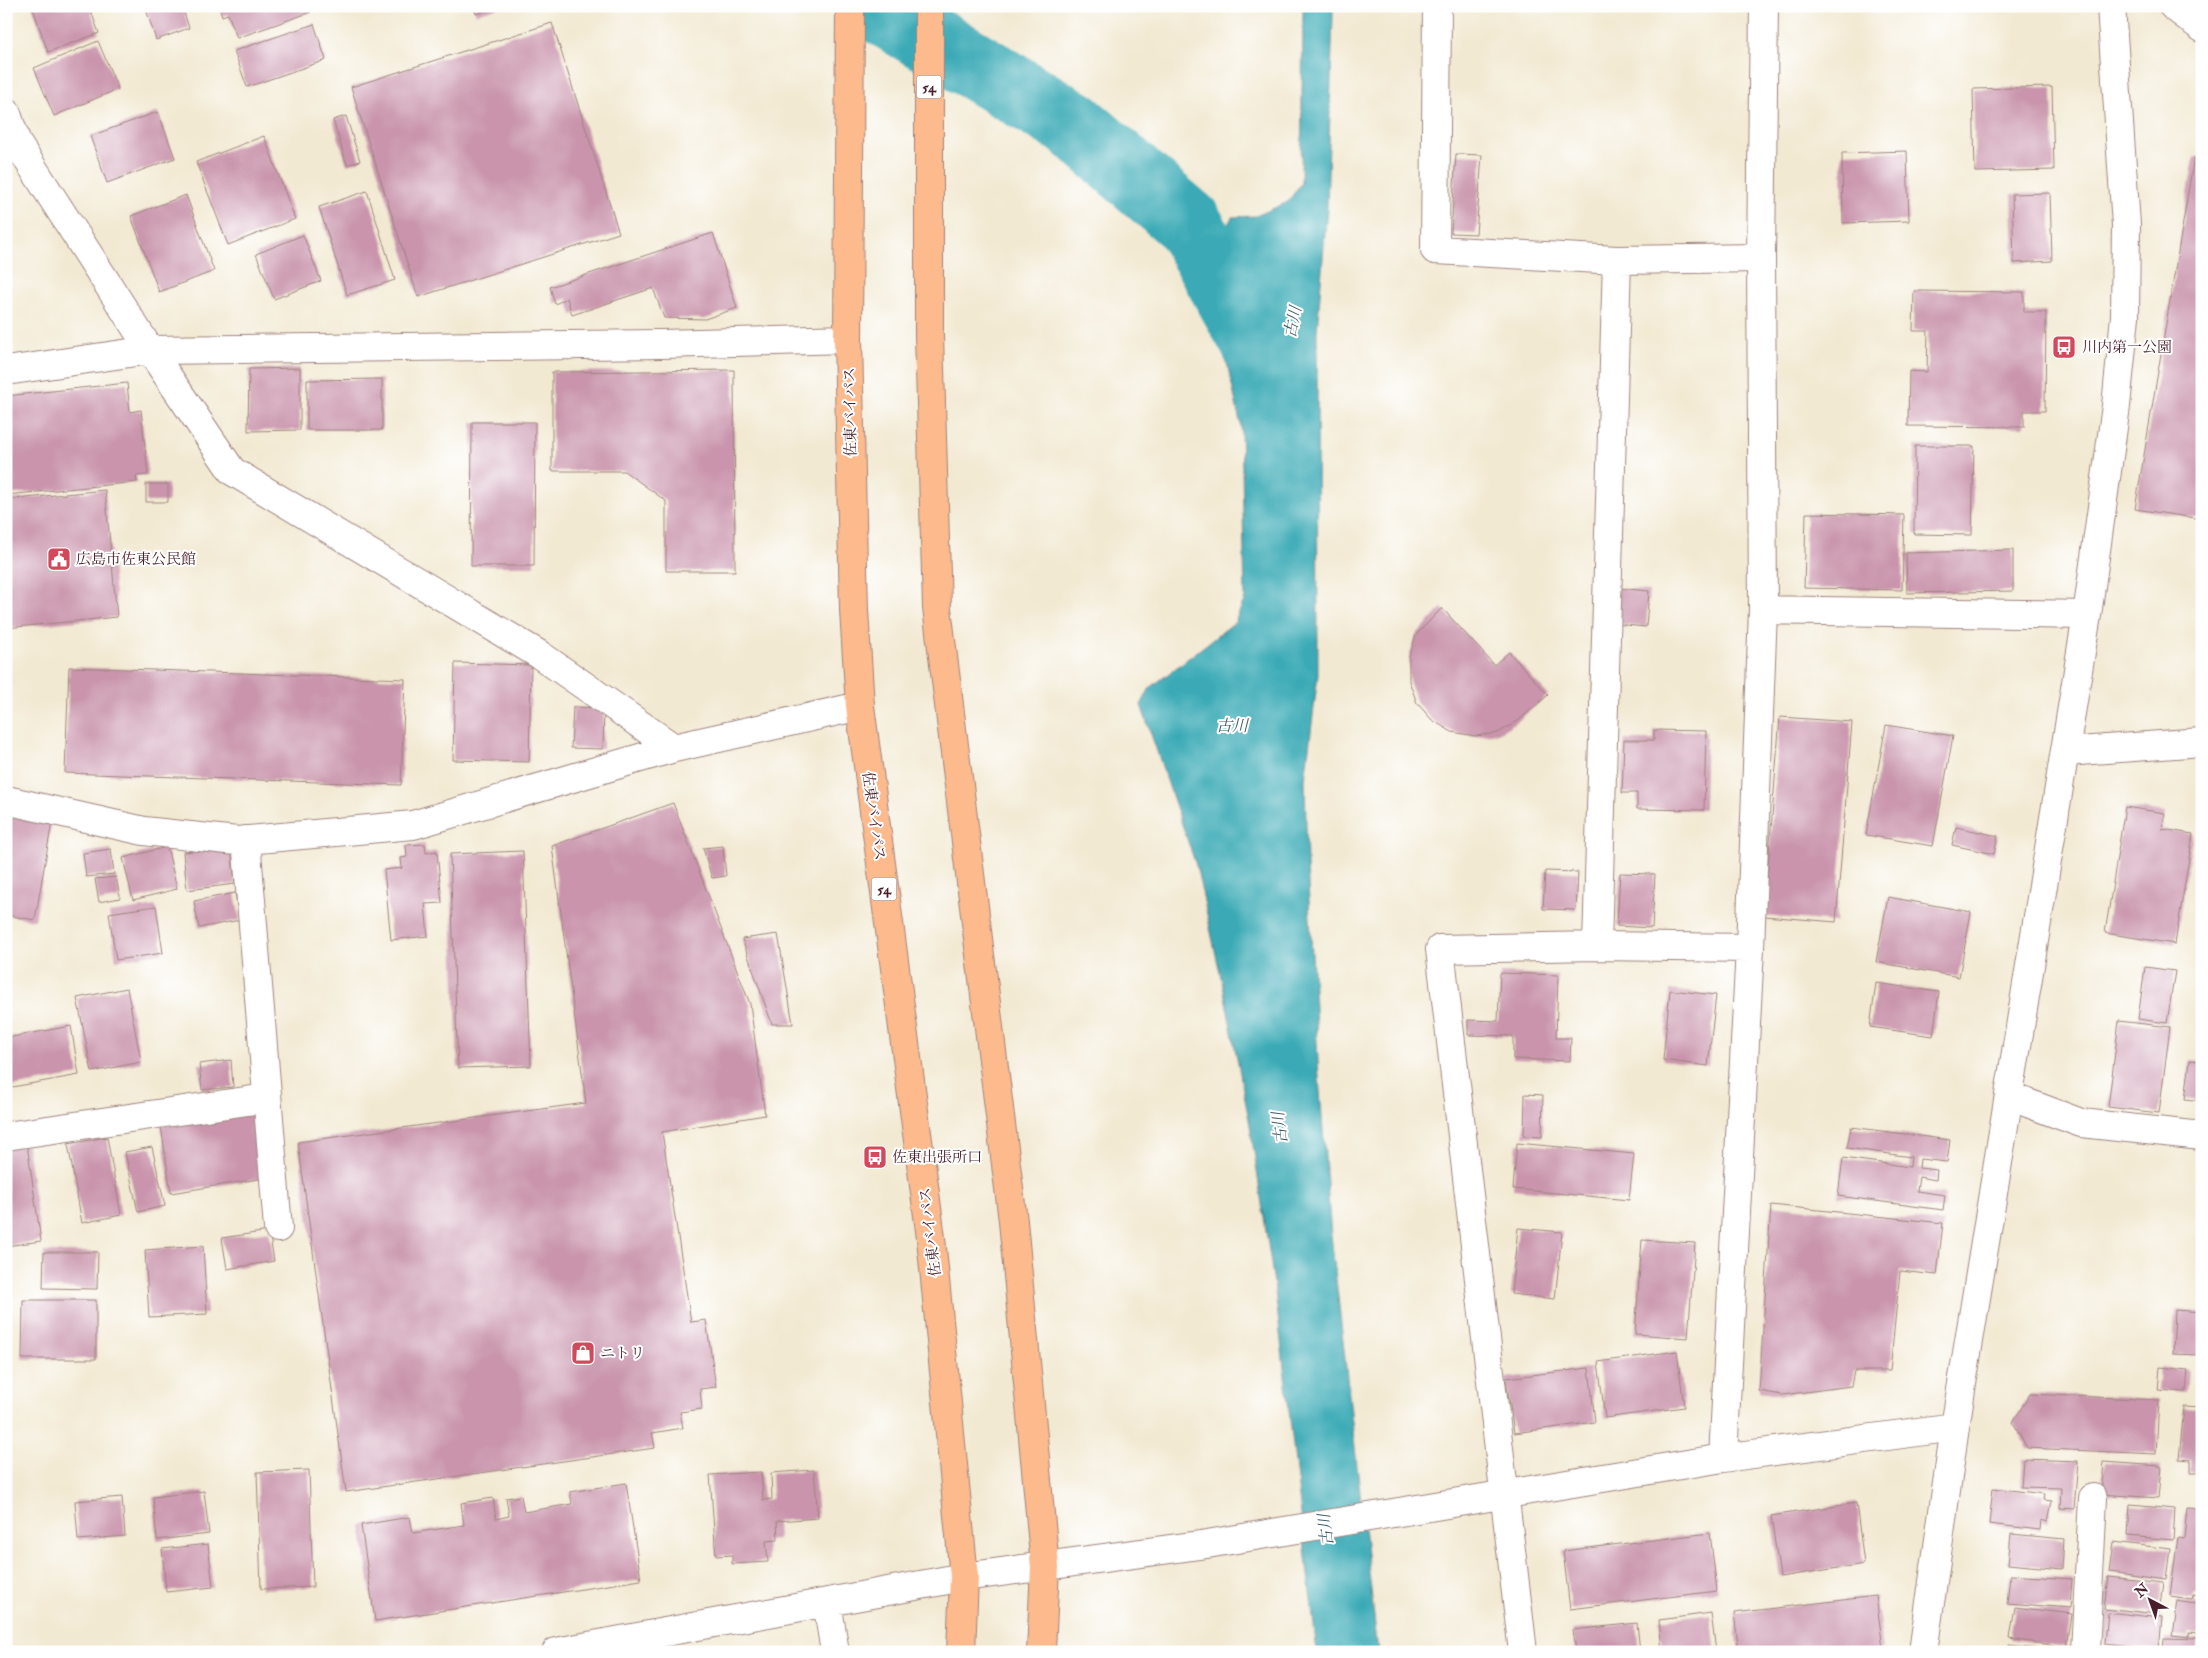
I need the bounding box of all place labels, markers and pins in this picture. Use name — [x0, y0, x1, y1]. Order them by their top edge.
bus stop icon: 川内第一公園 — [2051, 334, 2077, 360]
place label: 川内第一公園 — [2082, 338, 2172, 357]
public building icon: 広島市佐東公民館 — [46, 546, 72, 572]
place label: 広島市佐東公民館 — [76, 550, 196, 569]
bus stop icon: 佐東出張所口 — [862, 1144, 888, 1170]
place label: 佐東出張所口 — [892, 1148, 982, 1167]
shop icon: ニトリ — [570, 1340, 596, 1366]
place label: ニトリ — [600, 1344, 645, 1363]

